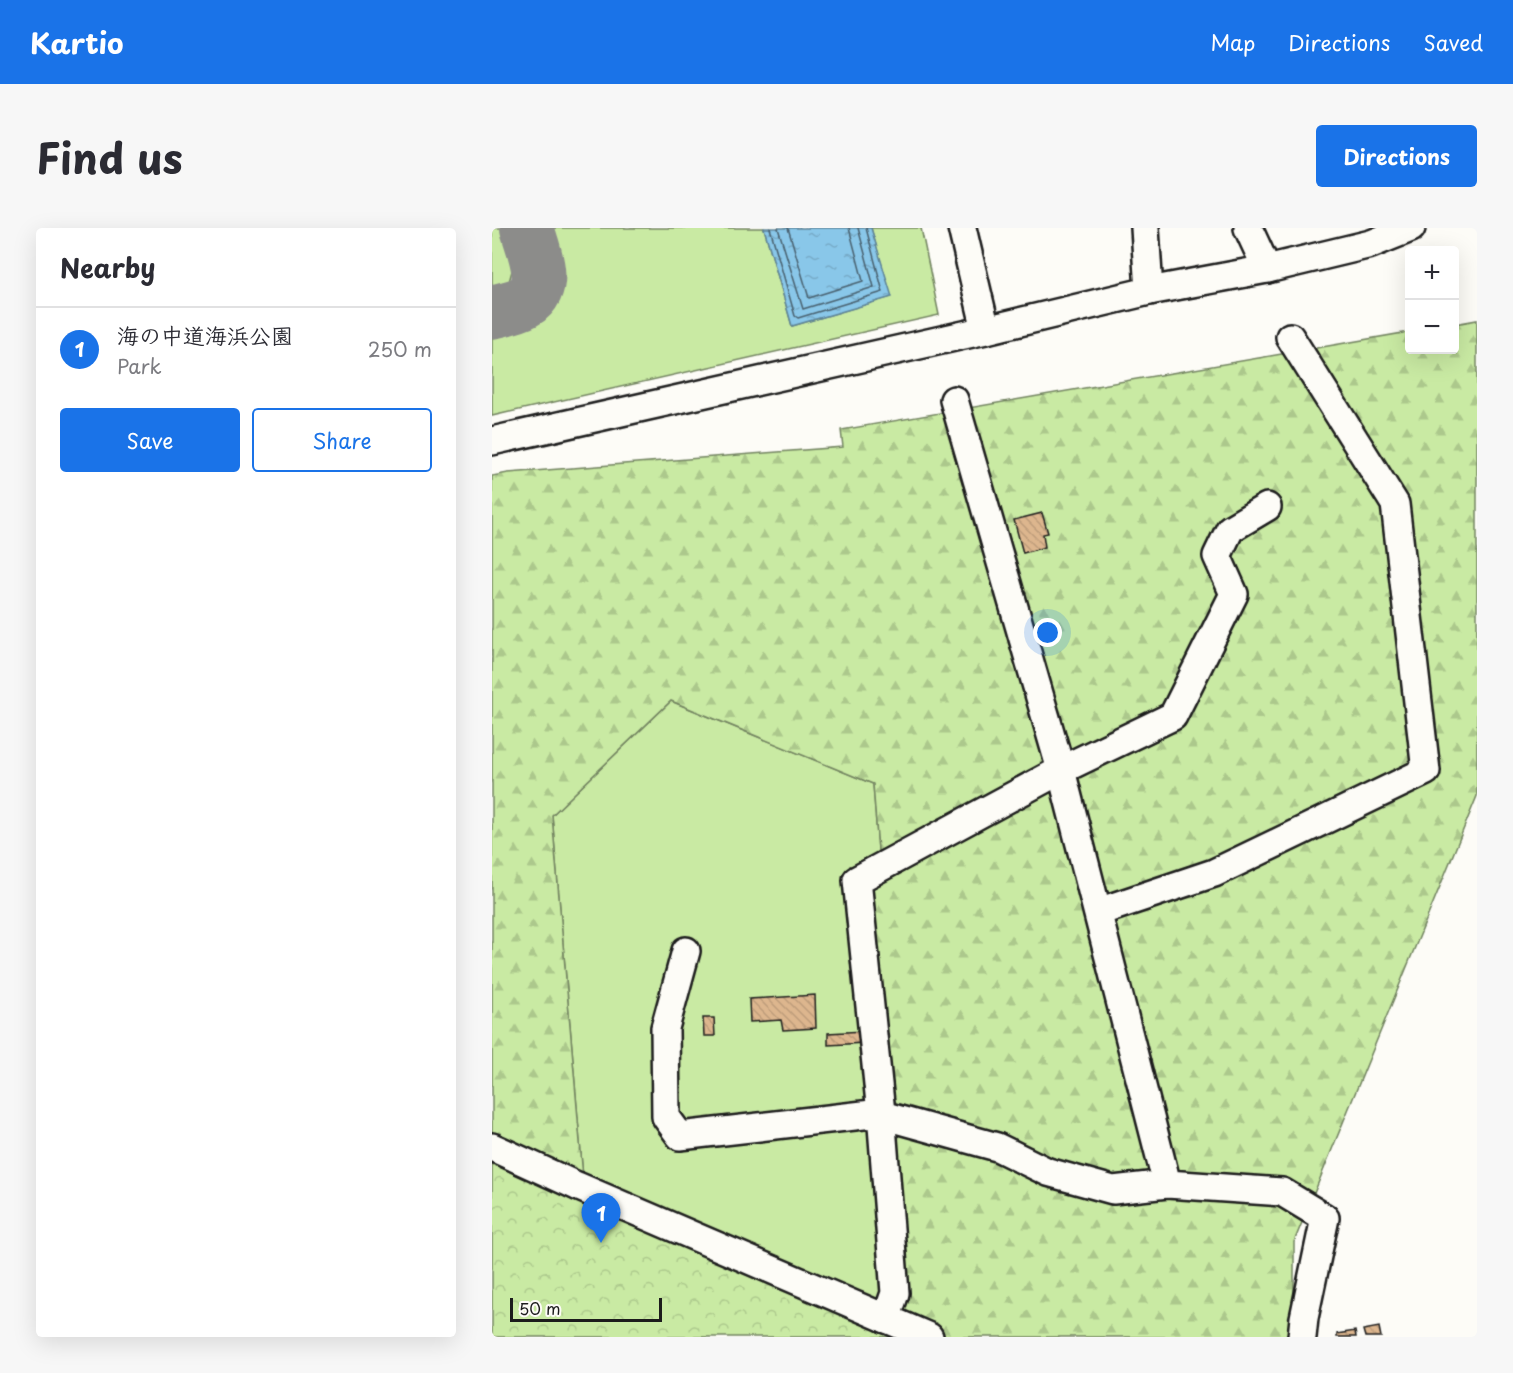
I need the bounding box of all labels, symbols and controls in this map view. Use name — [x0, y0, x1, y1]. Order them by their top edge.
text: Kartio — [30, 21, 124, 64]
text: Map — [1210, 26, 1255, 58]
text: Directions — [1288, 26, 1390, 58]
text: Saved — [1423, 26, 1483, 58]
text: Find us — [36, 125, 183, 188]
button: Directions — [1316, 125, 1477, 187]
map controls — [1405, 246, 1459, 354]
button: + — [1405, 246, 1459, 300]
text: Nearby — [60, 248, 155, 287]
button: − — [1405, 300, 1459, 354]
text: 海の中道海浜公園 — [117, 318, 293, 351]
text: 1 — [75, 334, 84, 364]
text: 250 m — [368, 334, 432, 364]
text: Park — [117, 351, 162, 381]
button: Save — [60, 408, 240, 472]
button: Share — [252, 408, 432, 472]
your location — [1033, 618, 1062, 647]
pin: 1 — [582, 1194, 620, 1243]
scale bar — [510, 1295, 662, 1322]
text: 50 m — [519, 1296, 560, 1320]

